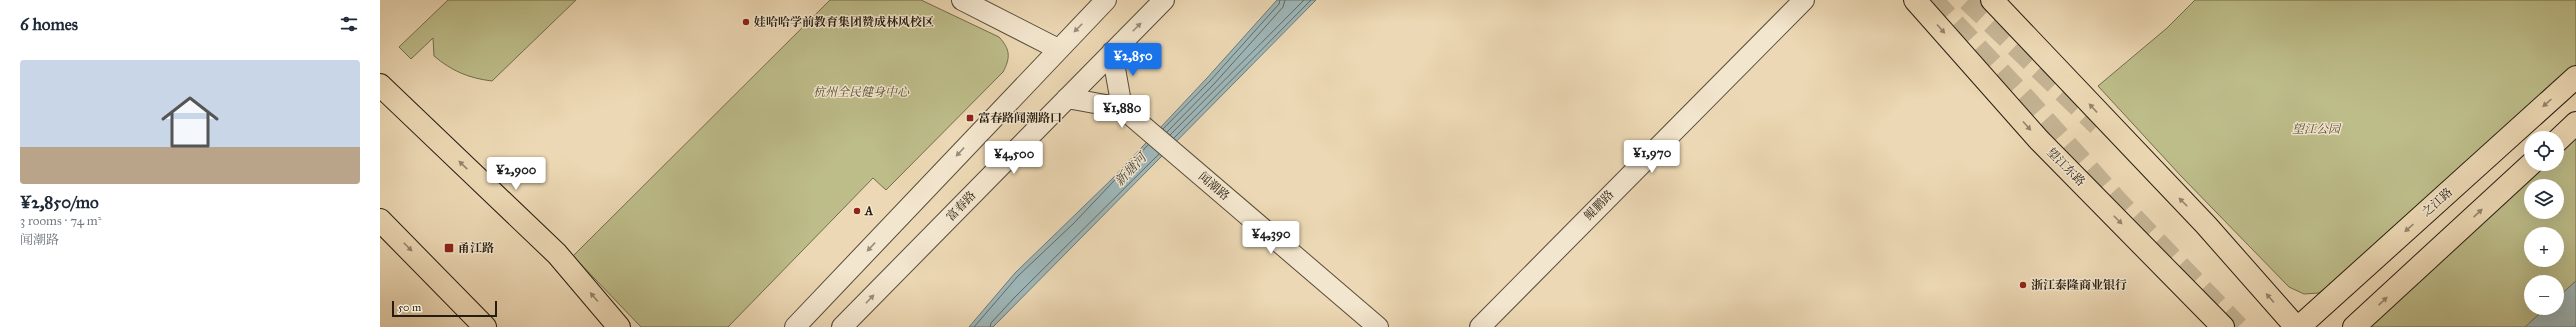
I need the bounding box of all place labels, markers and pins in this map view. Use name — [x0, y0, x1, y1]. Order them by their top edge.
place label: 娃哈哈学前教育集团赞成林风校区 — [754, 15, 934, 29]
marker: 娃哈哈学前教育集团赞成林风校区 — [741, 17, 751, 27]
pin: ¥2,850 — [1100, 43, 1166, 77]
pin: ¥1,880 — [1089, 95, 1155, 129]
place label: 富春路闻潮路口 — [978, 111, 1062, 125]
marker: 富春路闻潮路口 — [965, 113, 975, 123]
pin: ¥1,970 — [1619, 140, 1685, 174]
pin: ¥4,500 — [981, 141, 1047, 175]
pin: ¥2,900 — [483, 157, 549, 191]
place label: A — [864, 204, 874, 218]
marker: A — [852, 206, 862, 216]
pin: ¥4,390 — [1238, 221, 1304, 255]
place label: 甬江路 — [458, 241, 494, 255]
marker: 甬江路 — [443, 242, 455, 254]
place label: 浙江泰隆商业银行 — [2031, 278, 2127, 292]
marker: 浙江泰隆商业银行 — [2018, 280, 2028, 290]

